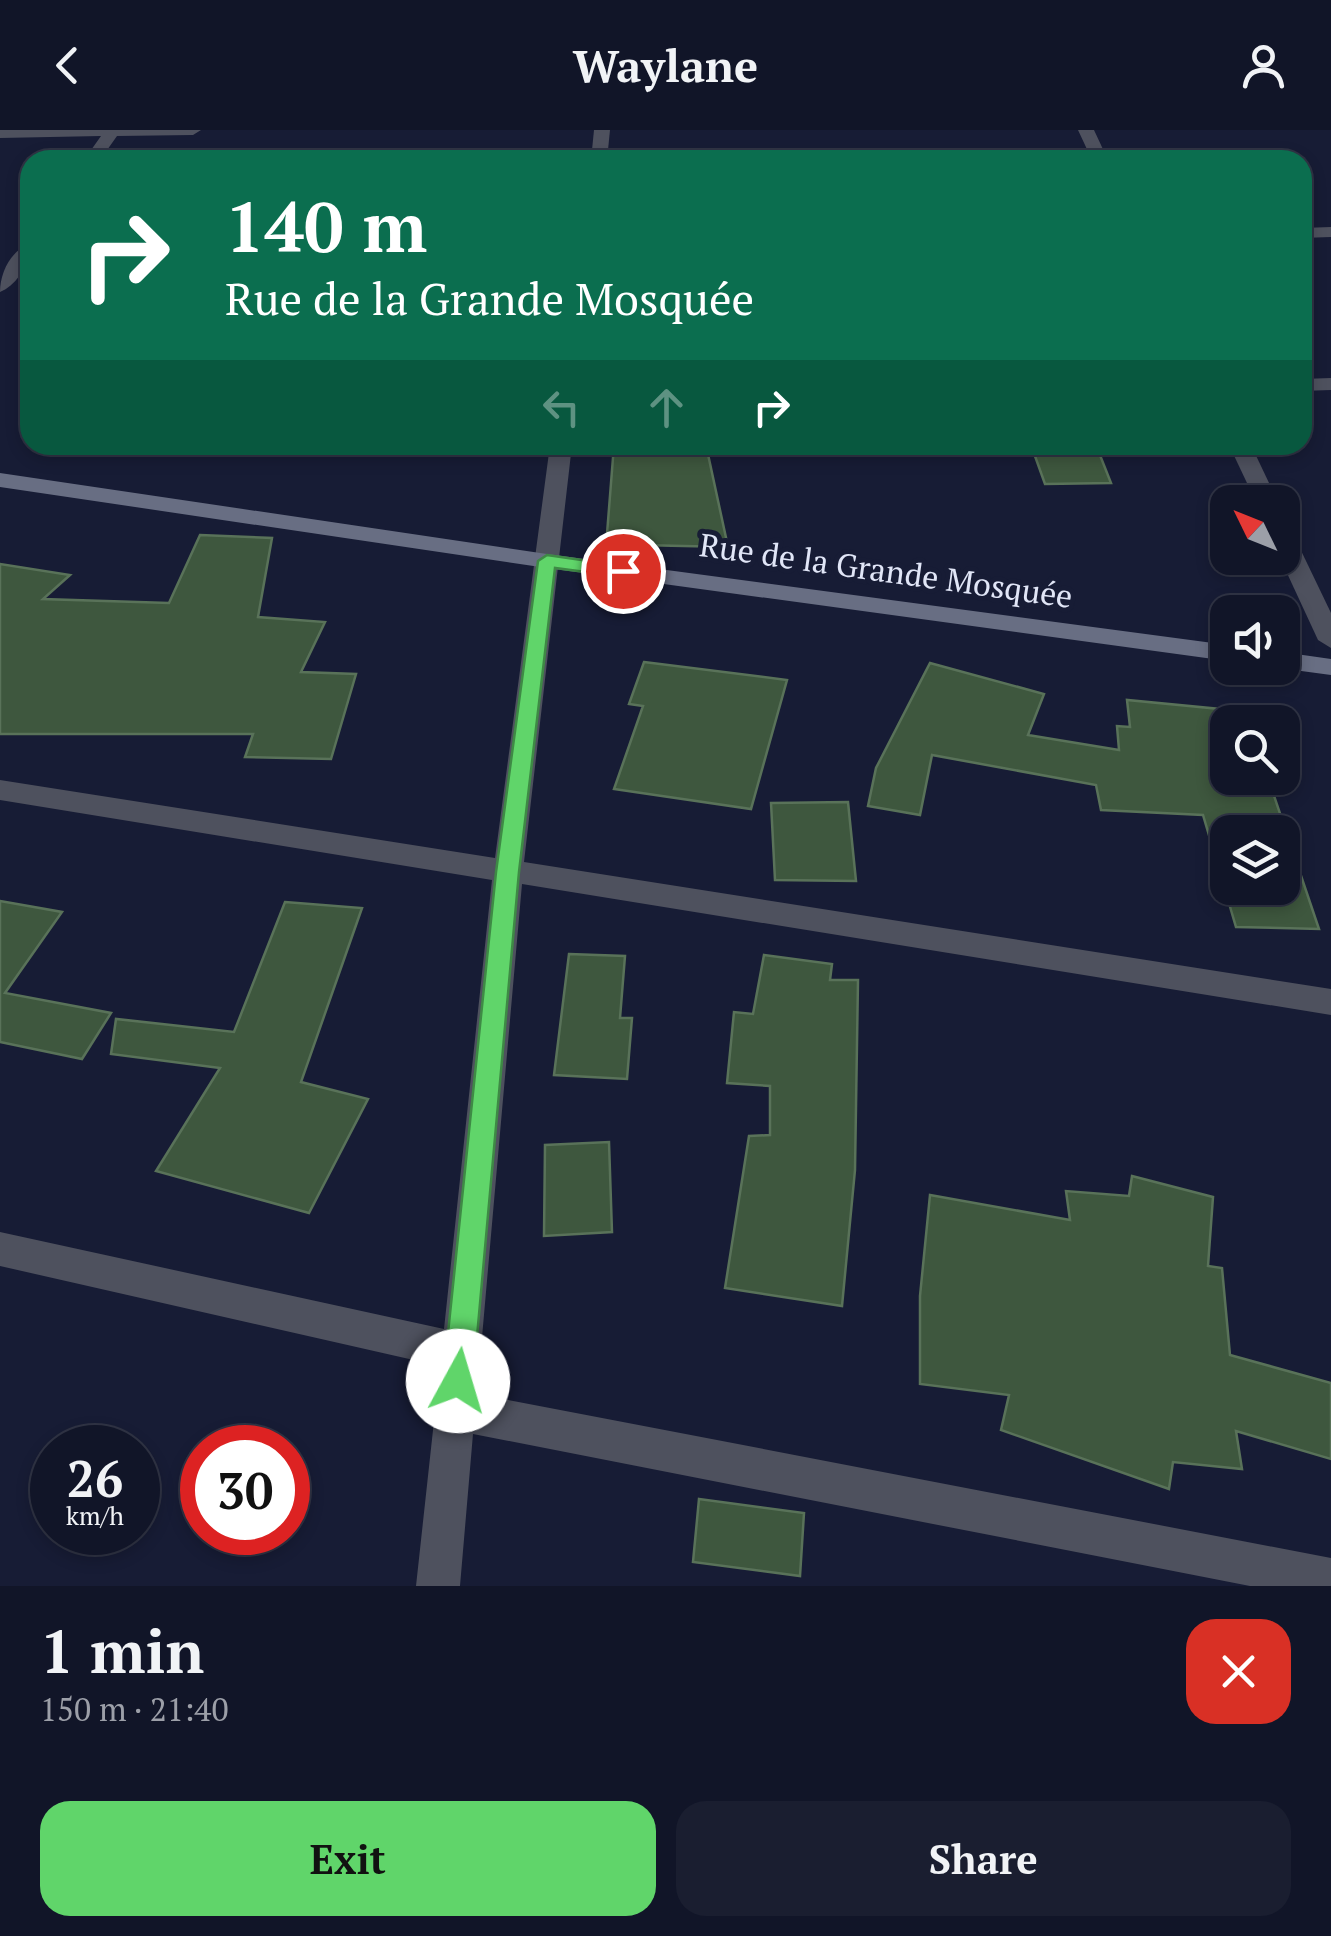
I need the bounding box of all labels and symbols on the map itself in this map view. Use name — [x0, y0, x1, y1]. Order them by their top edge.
north arrow — [1210, 485, 1300, 575]
street label: Rue de la Grande Mosquée — [697, 523, 1075, 617]
pin — [581, 529, 666, 614]
position arrow — [406, 1329, 510, 1433]
speed limit sign: 30 — [180, 1425, 310, 1555]

